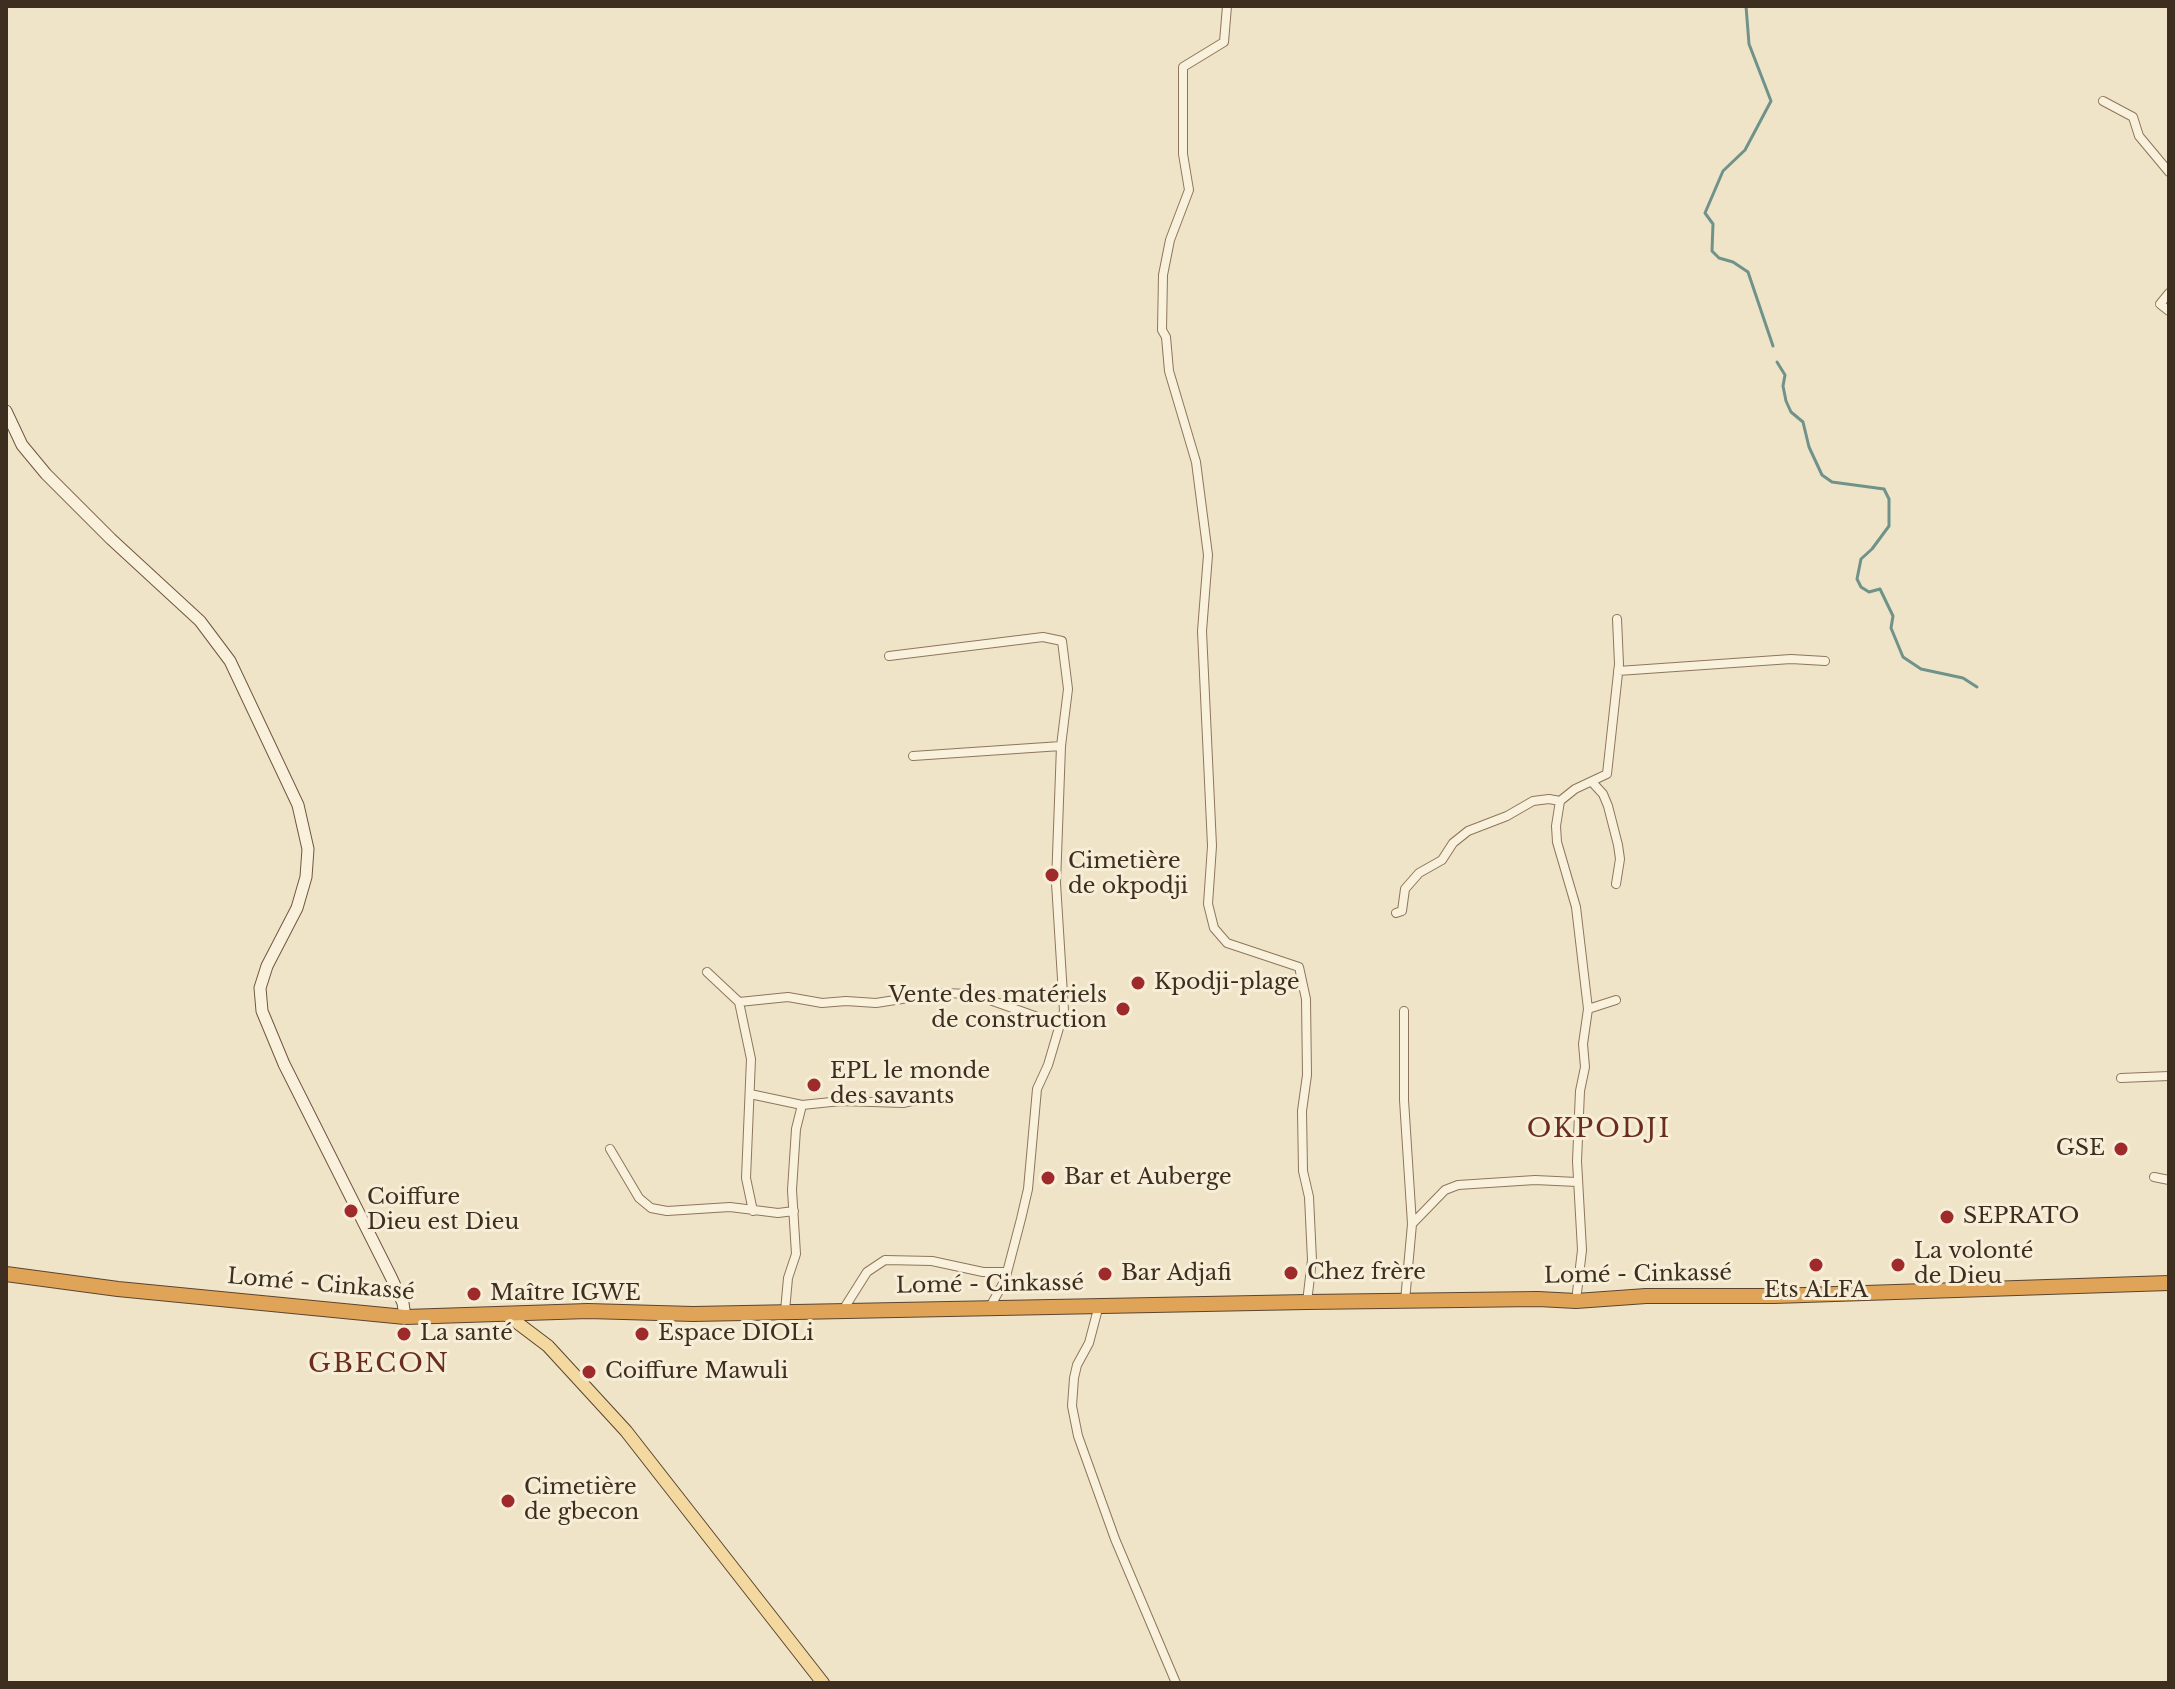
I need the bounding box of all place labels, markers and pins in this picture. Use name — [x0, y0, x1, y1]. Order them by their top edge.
place label: Cimetière de okpodji — [1068, 849, 1188, 900]
marker: Cimetière de okpodji — [1043, 866, 1061, 884]
place label: Kpodji-plage — [1154, 970, 1300, 996]
marker: Kpodji-plage — [1129, 974, 1147, 992]
place label: Vente des matériels de construction — [888, 983, 1107, 1034]
marker: Vente des matériels de construction — [1114, 1000, 1132, 1018]
place label: EPL le monde des savants — [830, 1059, 990, 1110]
marker: EPL le monde des savants — [805, 1076, 823, 1094]
place label: GSE — [2056, 1136, 2105, 1162]
marker: GSE — [2112, 1140, 2130, 1158]
place label: Bar et Auberge — [1064, 1165, 1232, 1191]
marker: Bar et Auberge — [1039, 1169, 1057, 1187]
place label: Coiffure Dieu est Dieu — [367, 1185, 519, 1236]
marker: Coiffure Dieu est Dieu — [342, 1202, 360, 1220]
place label: SEPRATO — [1963, 1204, 2079, 1230]
marker: SEPRATO — [1938, 1208, 1956, 1226]
place label: La volonté de Dieu — [1914, 1239, 2033, 1290]
marker: Ets ALFA — [1807, 1256, 1825, 1274]
marker: La volonté de Dieu — [1889, 1256, 1907, 1274]
place label: Chez frère — [1307, 1260, 1426, 1286]
place label: Bar Adjafi — [1121, 1261, 1232, 1287]
marker: Chez frère — [1282, 1264, 1300, 1282]
marker: Bar Adjafi — [1096, 1265, 1114, 1283]
place label: Ets ALFA — [1764, 1278, 1868, 1304]
place label: Maître IGWE — [490, 1281, 641, 1307]
marker: Maître IGWE — [465, 1285, 483, 1303]
place label: La santé — [420, 1321, 513, 1347]
place label: Espace DIOLi — [658, 1321, 814, 1347]
marker: La santé — [395, 1325, 413, 1343]
marker: Espace DIOLi — [633, 1325, 651, 1343]
place label: Coiffure Mawuli — [605, 1359, 788, 1385]
marker: Coiffure Mawuli — [580, 1363, 598, 1381]
place label: Cimetière de gbecon — [524, 1475, 639, 1526]
marker: Cimetière de gbecon — [499, 1492, 517, 1510]

